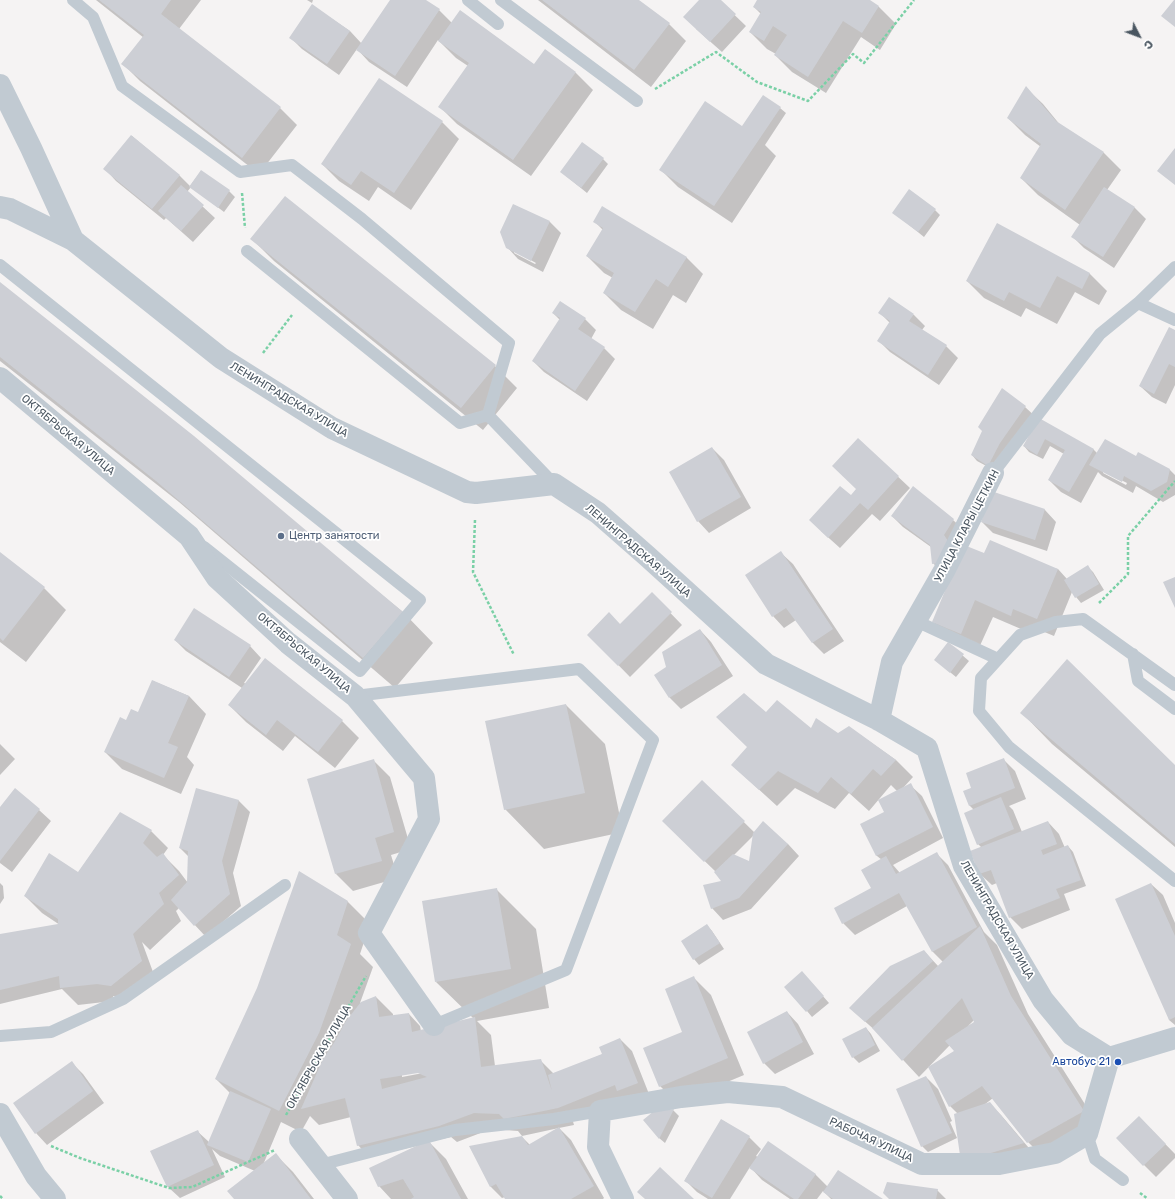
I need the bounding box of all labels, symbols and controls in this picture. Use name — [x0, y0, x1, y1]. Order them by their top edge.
north arrow — [1119, 16, 1159, 56]
text: С — [1141, 37, 1156, 52]
street label: ЛЕНИНГРАДСКАЯ УЛИЦА — [228, 359, 350, 441]
street label: ОКТЯБРЬСКАЯ УЛИЦА — [19, 392, 117, 478]
street label: УЛИЦА КЛАРЫ ЦЕТКИН — [932, 468, 1002, 584]
street label: ЛЕНИНГРАДСКАЯ УЛИЦА — [583, 502, 693, 600]
place label: Центр занятости — [289, 529, 380, 543]
marker: Центр занятости — [276, 531, 286, 541]
street label: ОКТЯБРЬСКАЯ УЛИЦА — [255, 610, 353, 696]
street label: ЛЕНИНГРАДСКАЯ УЛИЦА — [957, 858, 1037, 982]
street label: ОКТЯБРЬСКАЯ УЛИЦА — [284, 1003, 354, 1111]
place label: Автобус 21 — [1052, 1055, 1110, 1069]
marker: Автобус 21 — [1113, 1057, 1123, 1067]
street label: РАБОЧАЯ УЛИЦА — [827, 1115, 915, 1165]

